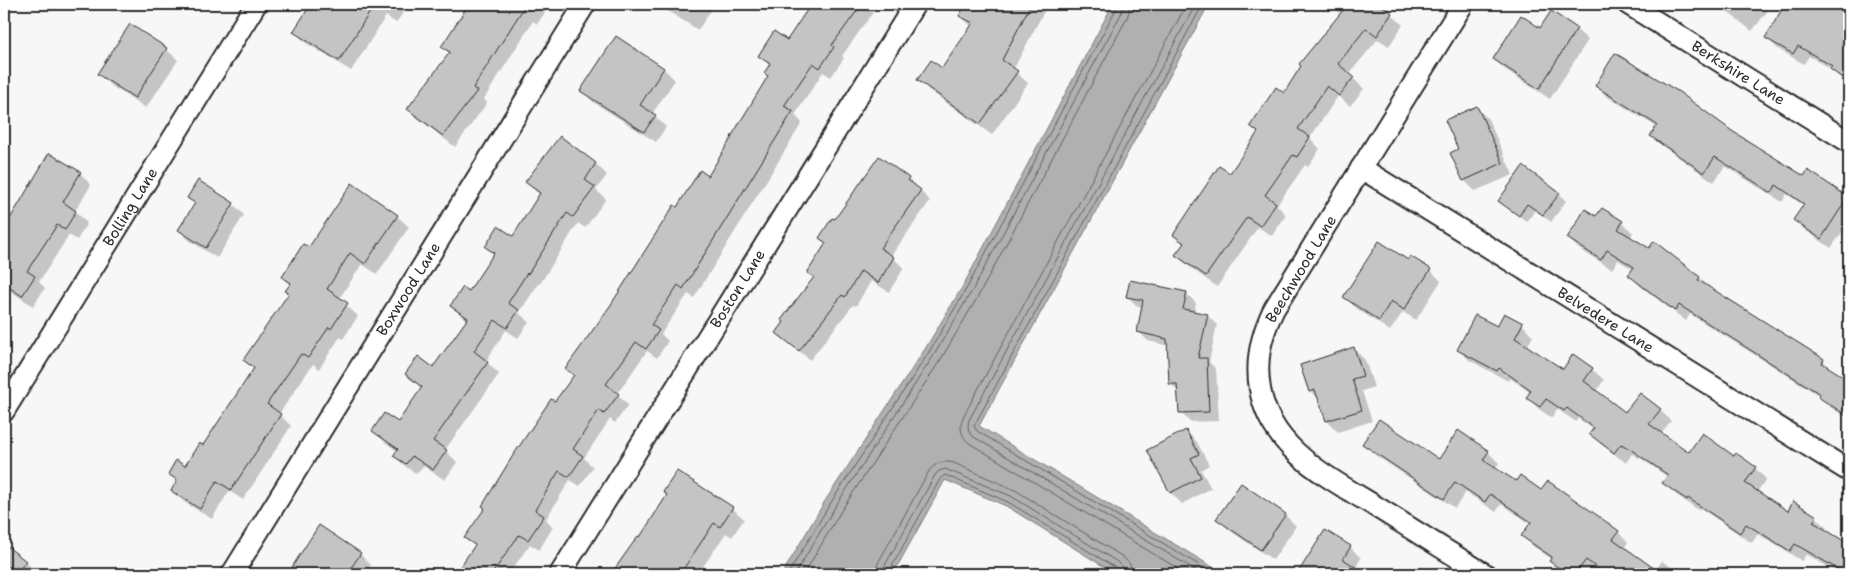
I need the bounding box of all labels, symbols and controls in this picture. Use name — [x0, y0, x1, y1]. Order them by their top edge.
street label: Berkshire Lane — [1688, 36, 1789, 110]
street label: Bolling Lane — [98, 164, 162, 250]
street label: Beechwood Lane — [1261, 211, 1341, 327]
street label: Boxwood Lane — [372, 239, 445, 340]
street label: Boston Lane — [706, 246, 770, 332]
street label: Belvedere Lane — [1554, 282, 1658, 357]

